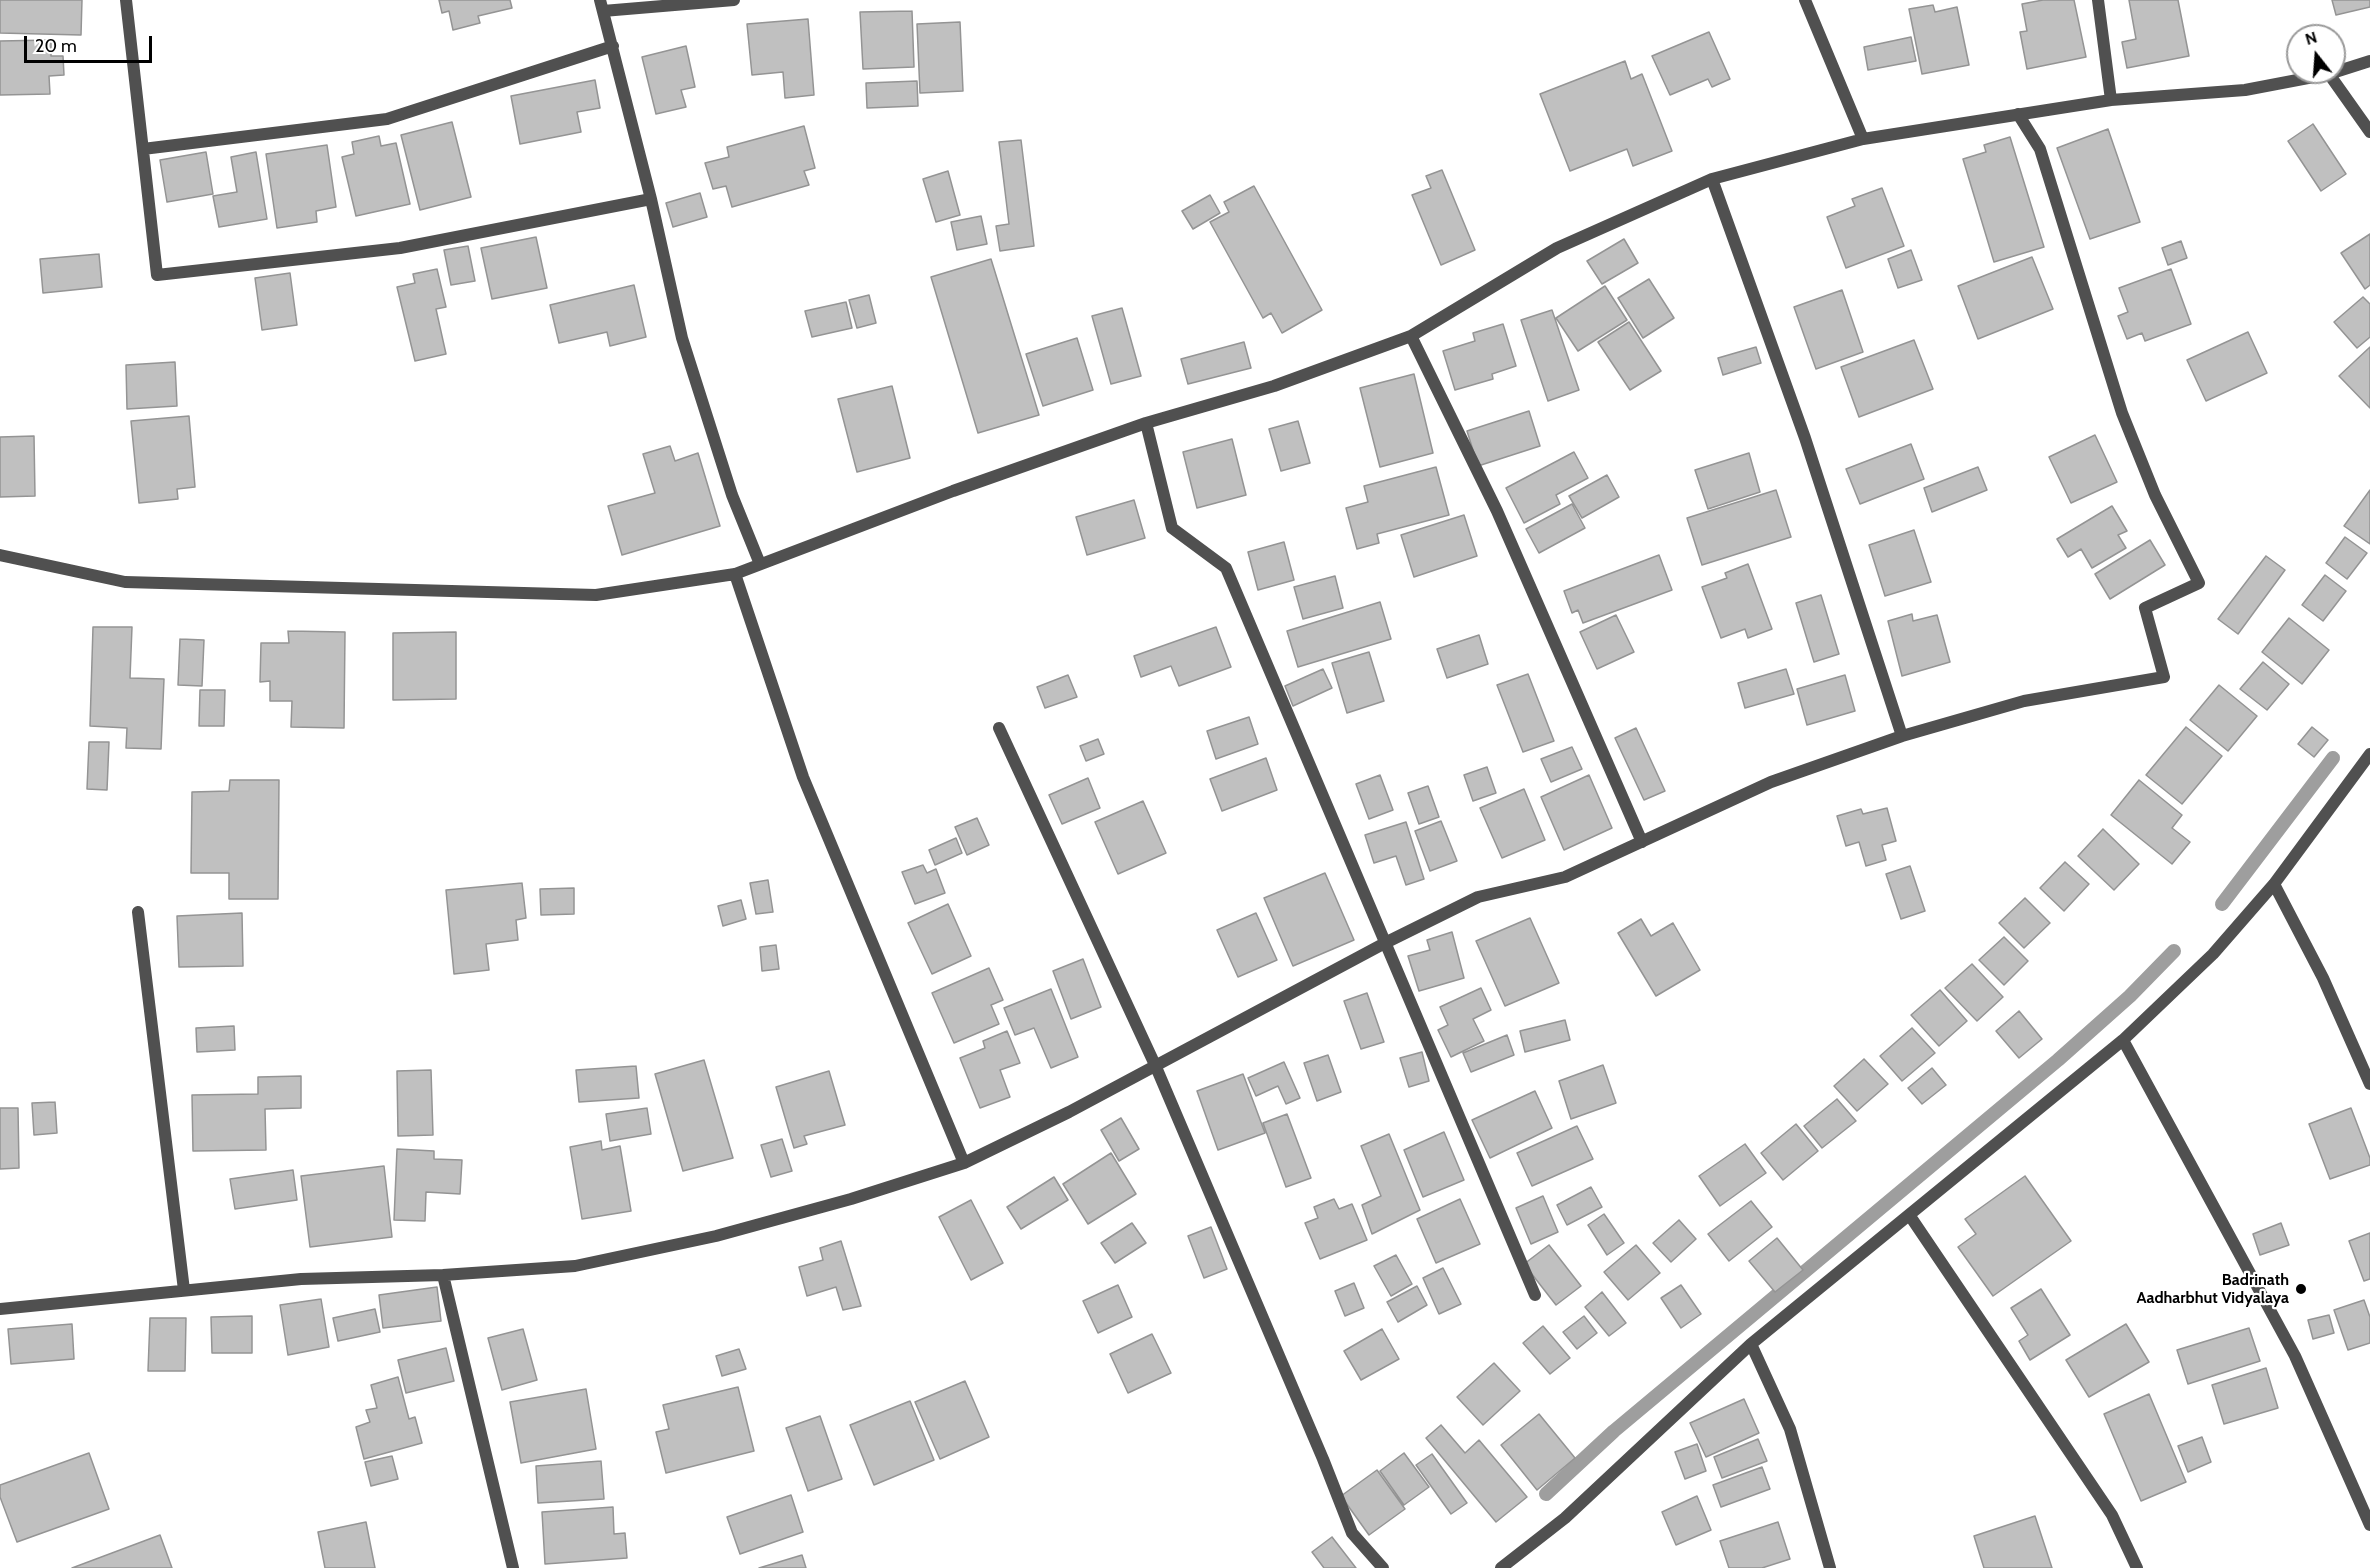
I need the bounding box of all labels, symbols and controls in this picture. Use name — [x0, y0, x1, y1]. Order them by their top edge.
scale bar — [27, 24, 154, 62]
north arrow — [2286, 24, 2346, 84]
text: N — [2303, 27, 2319, 49]
text: 20 m — [35, 35, 77, 57]
place label: Badrinath Aadharbhut Vidyalaya — [2136, 1270, 2289, 1308]
marker: Badrinath Aadharbhut Vidyalaya — [2294, 1282, 2308, 1296]

